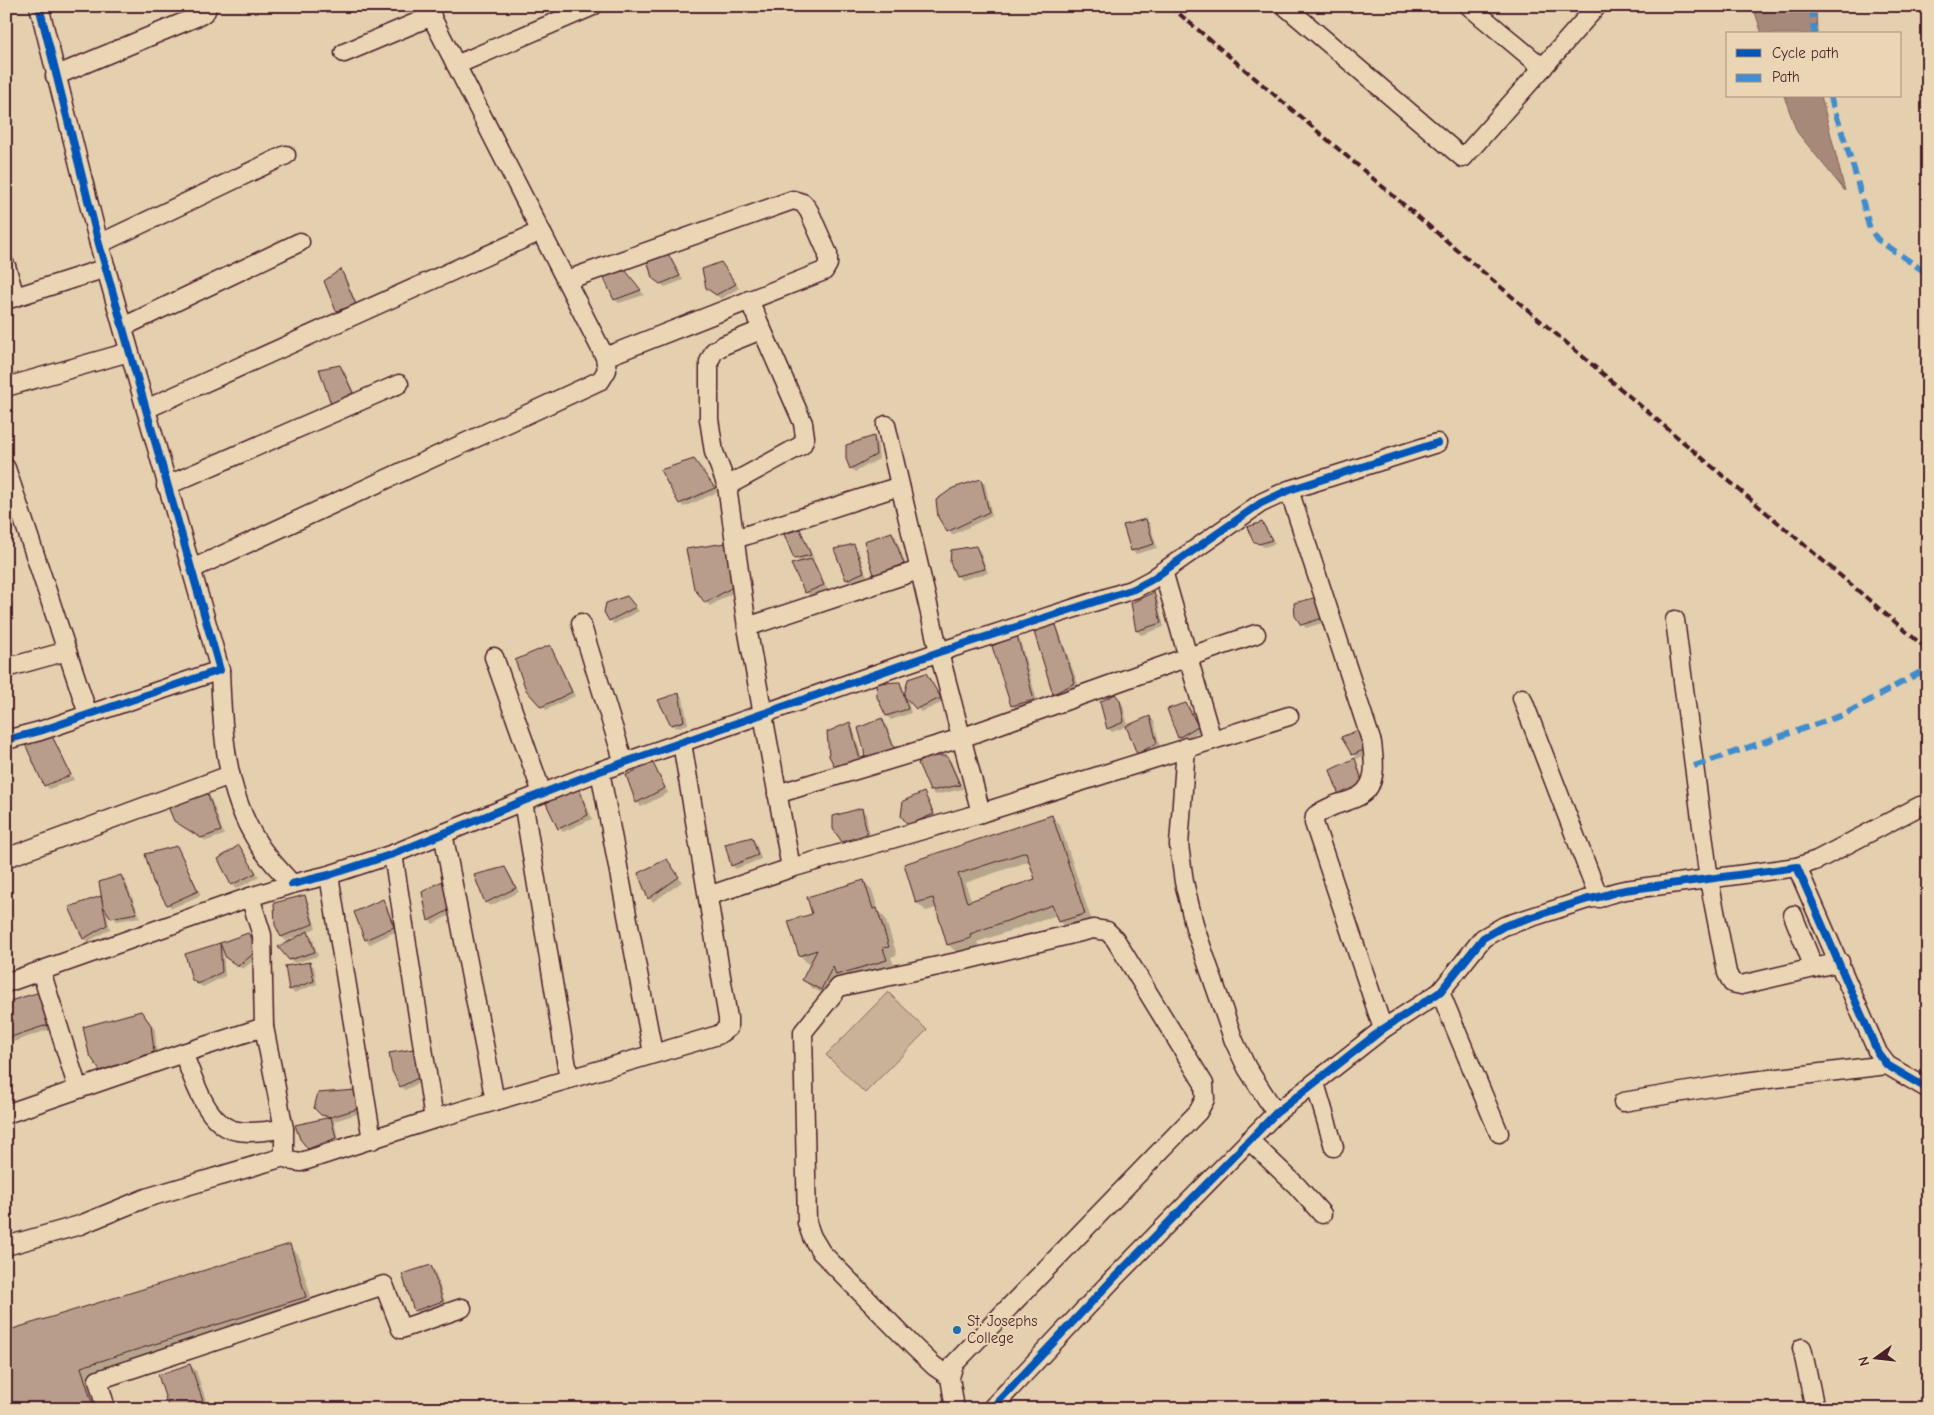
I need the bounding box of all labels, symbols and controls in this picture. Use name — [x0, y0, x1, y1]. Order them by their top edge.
legend — [1726, 32, 1902, 98]
text: Cycle path — [1772, 44, 1839, 62]
text: Path — [1772, 68, 1800, 86]
place label: St. Josephs College — [967, 1312, 1038, 1347]
marker: St. Josephs College — [951, 1324, 963, 1336]
north arrow — [1852, 1332, 1902, 1382]
text: N — [1855, 1355, 1873, 1368]

